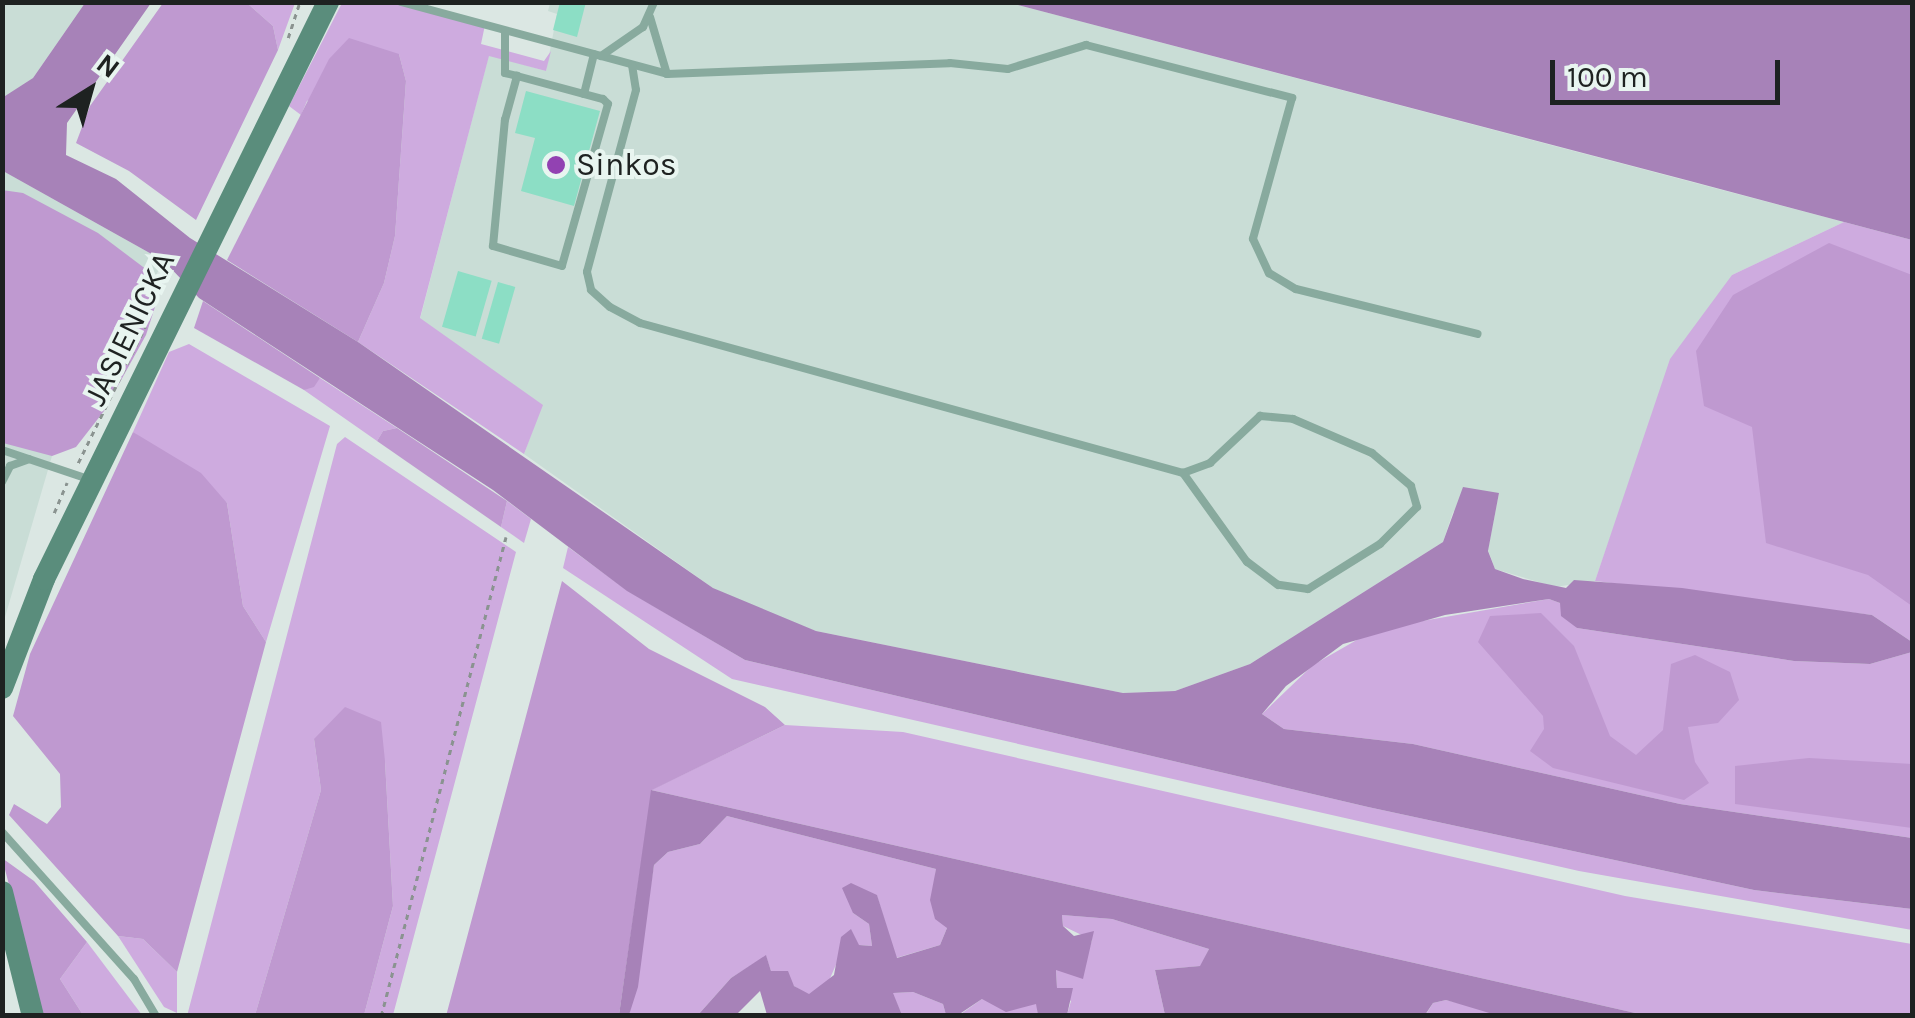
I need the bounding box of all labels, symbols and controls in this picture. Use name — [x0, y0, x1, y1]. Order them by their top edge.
north arrow — [40, 40, 140, 140]
scale bar — [1555, 40, 1785, 102]
text: N — [90, 46, 126, 85]
text: 100 m — [1567, 59, 1648, 95]
place label: Sinkos — [576, 146, 677, 184]
marker: Sinkos — [545, 154, 567, 176]
street label: JASIENICKA — [76, 246, 184, 412]

